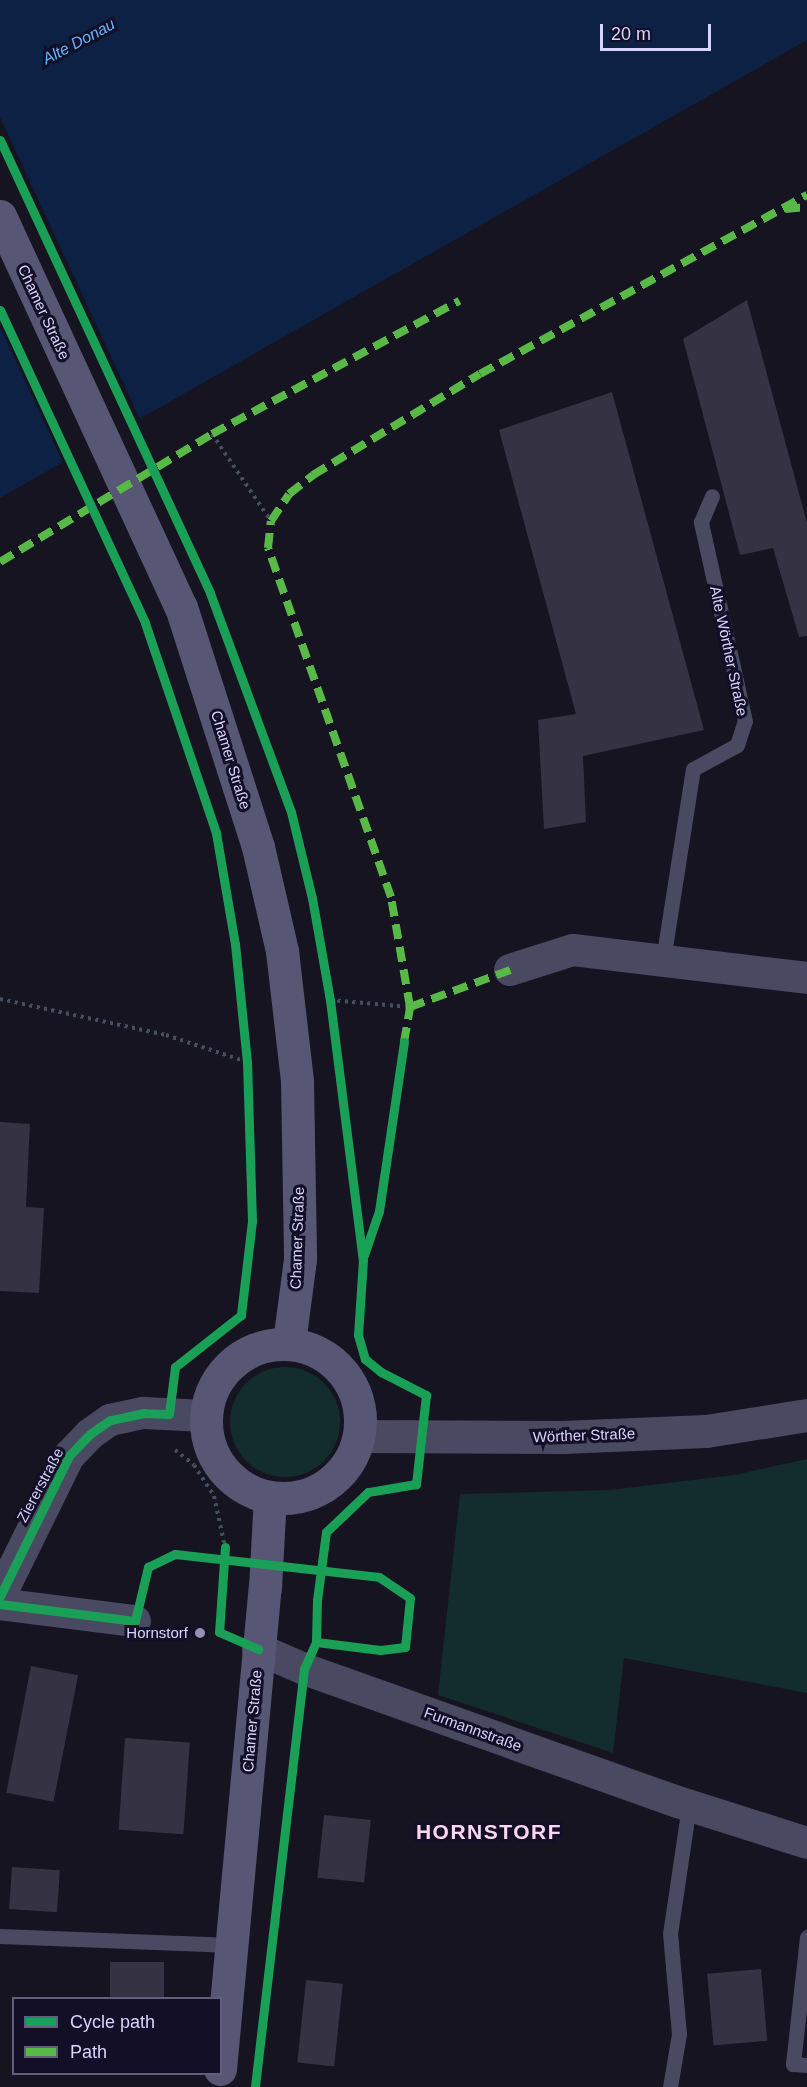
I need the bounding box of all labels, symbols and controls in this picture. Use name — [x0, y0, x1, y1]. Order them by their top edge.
scale bar — [603, 12, 714, 50]
water label: Alte Donau — [40, 15, 118, 69]
text: 20 m — [611, 24, 651, 44]
street label: Chamer Straße — [14, 262, 74, 362]
street label: Alte Wörther Straße — [706, 584, 752, 718]
street label: Chamer Straße — [207, 708, 255, 812]
street label: Chamer Straße — [286, 1186, 308, 1290]
street label: Wörther Straße — [532, 1424, 636, 1446]
street label: Ziererstraße — [13, 1445, 67, 1525]
place label: Hornstorf — [126, 1624, 188, 1642]
marker: Hornstorf — [193, 1626, 207, 1640]
street label: Chamer Straße — [239, 1669, 265, 1773]
street label: Furmannstraße — [422, 1703, 524, 1755]
district label: HORNSTORF — [416, 1819, 562, 1845]
legend — [12, 1997, 222, 2075]
text: Cycle path — [70, 2012, 155, 2032]
text: Path — [70, 2042, 107, 2062]

